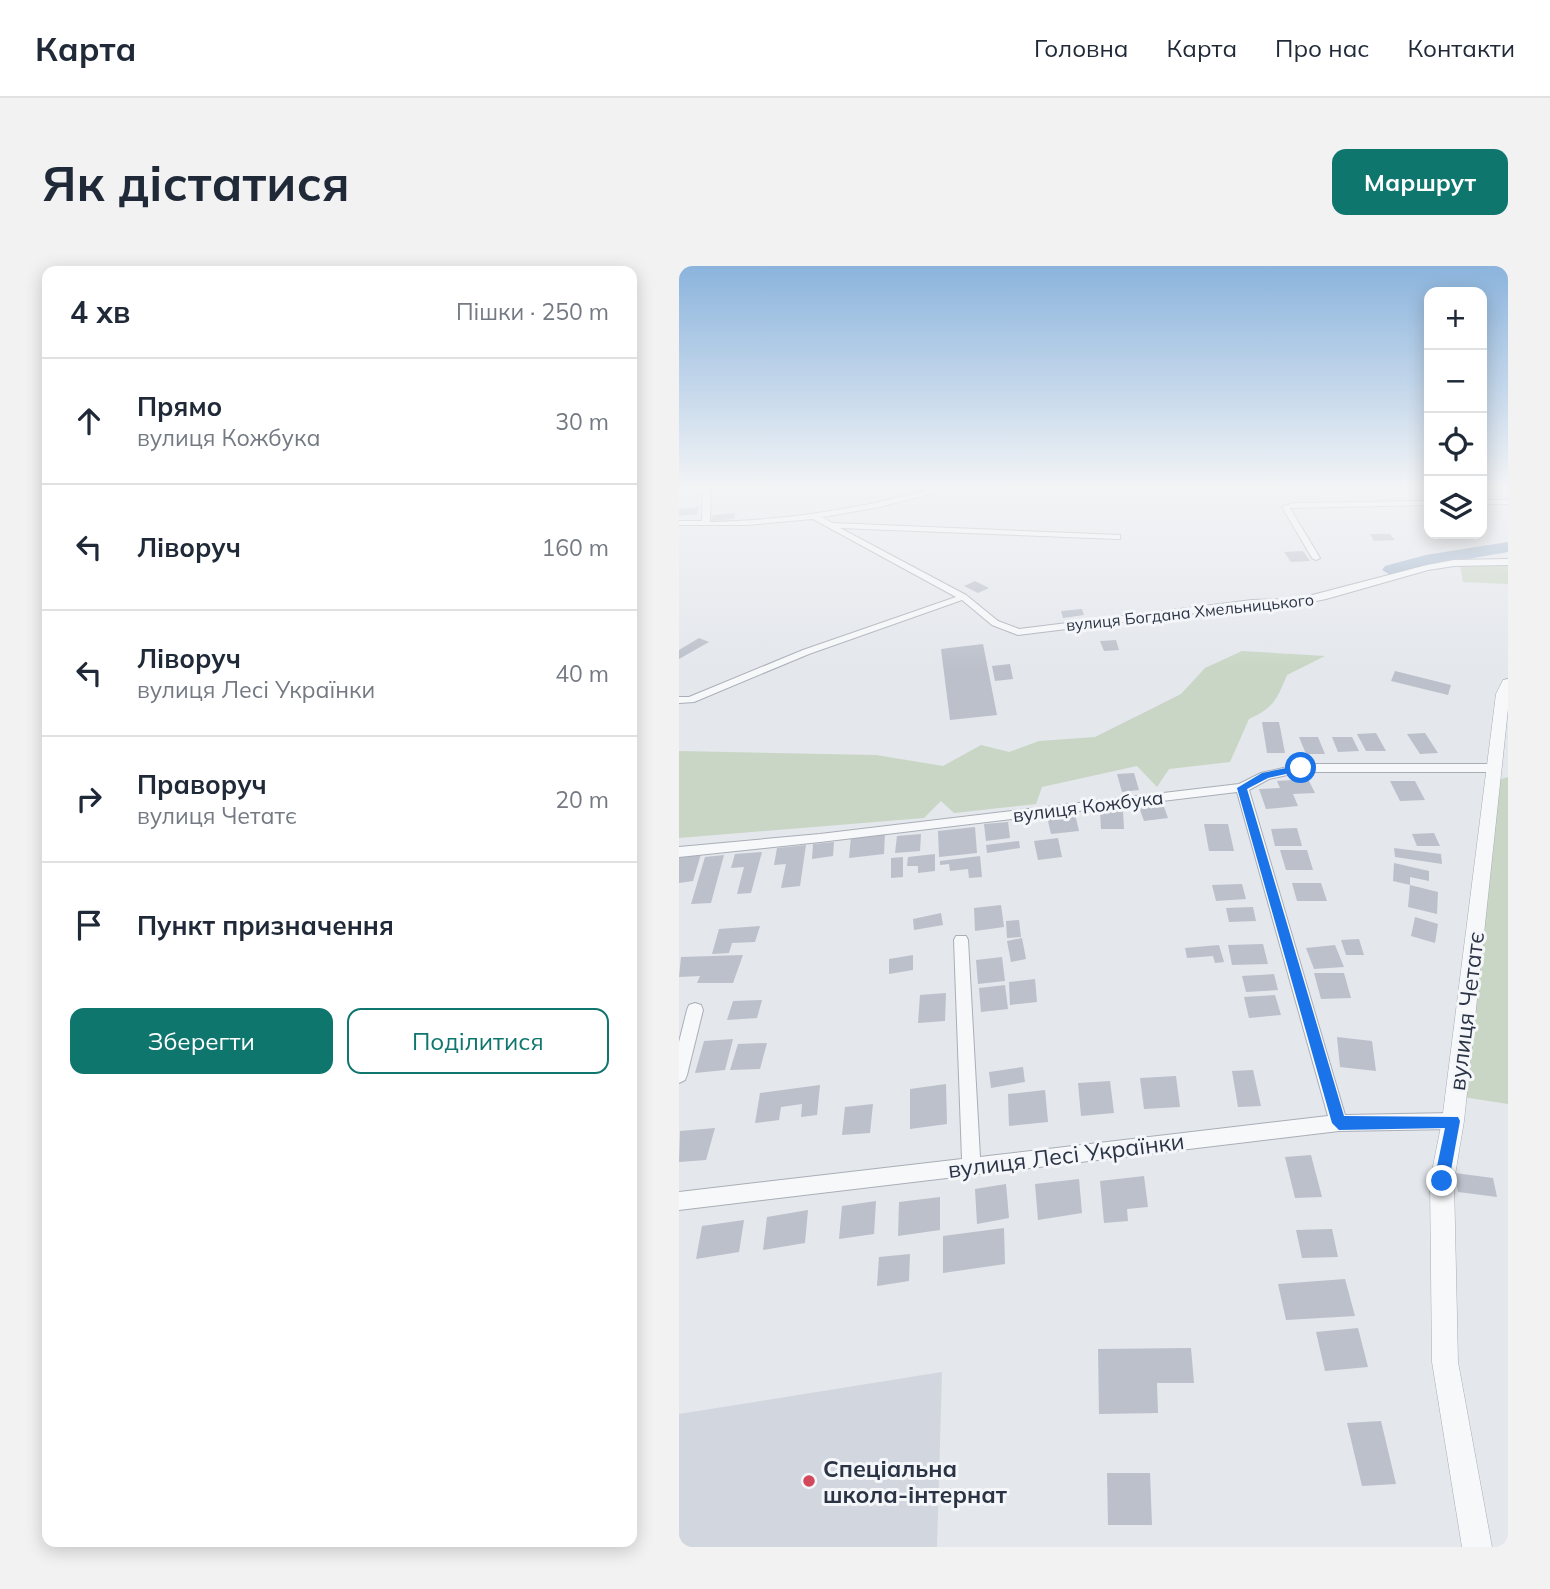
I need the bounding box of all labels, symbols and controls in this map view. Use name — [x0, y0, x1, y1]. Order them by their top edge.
text: Карта — [35, 28, 137, 69]
text: Головна — [1034, 33, 1128, 63]
text: Карта — [1166, 33, 1237, 63]
text: Про нас — [1275, 33, 1369, 63]
text: Контакти — [1407, 33, 1515, 63]
button: Маршрут — [1332, 149, 1508, 215]
text: Як дістатися — [42, 152, 350, 213]
map controls — [1424, 287, 1487, 539]
button: + — [1424, 287, 1487, 350]
text: 4 хв — [70, 293, 130, 331]
text: Пішки · 250 m — [456, 297, 609, 326]
button: − — [1424, 350, 1487, 413]
text: Прямо — [137, 390, 222, 423]
icon: ahead — [70, 402, 108, 440]
text: 30 m — [555, 407, 609, 436]
button: locate — [1424, 413, 1487, 476]
text: вулиця Кожбука — [137, 423, 320, 452]
button: layers — [1424, 476, 1487, 539]
icon: left — [70, 528, 108, 566]
text: Ліворуч — [137, 531, 241, 564]
text: 160 m — [541, 533, 609, 562]
street label: вулиця Богдана Хмельницького — [1065, 589, 1315, 635]
text: Ліворуч — [137, 642, 241, 675]
icon: left — [70, 654, 108, 692]
text: 40 m — [555, 659, 609, 688]
text: вулиця Лесі Українки — [137, 675, 375, 704]
route start — [1285, 752, 1316, 783]
text: Праворуч — [137, 768, 267, 801]
icon: right — [70, 780, 108, 818]
text: 20 m — [555, 785, 609, 814]
street label: вулиця Кожбука — [1011, 785, 1165, 827]
text: вулиця Четатє — [137, 801, 297, 830]
icon: arrive — [70, 906, 108, 944]
text: Пункт призначення — [137, 909, 394, 942]
street label: вулиця Четатє — [1442, 930, 1490, 1092]
button: Зберегти — [70, 1008, 333, 1074]
button: Поділитися — [347, 1008, 609, 1074]
street label: вулиця Лесі Українки — [946, 1126, 1186, 1184]
route end — [1426, 1165, 1457, 1196]
place label: Спеціальна школа-інтернат — [823, 1454, 1007, 1509]
marker: Спеціальна школа-інтернат — [801, 1473, 817, 1489]

